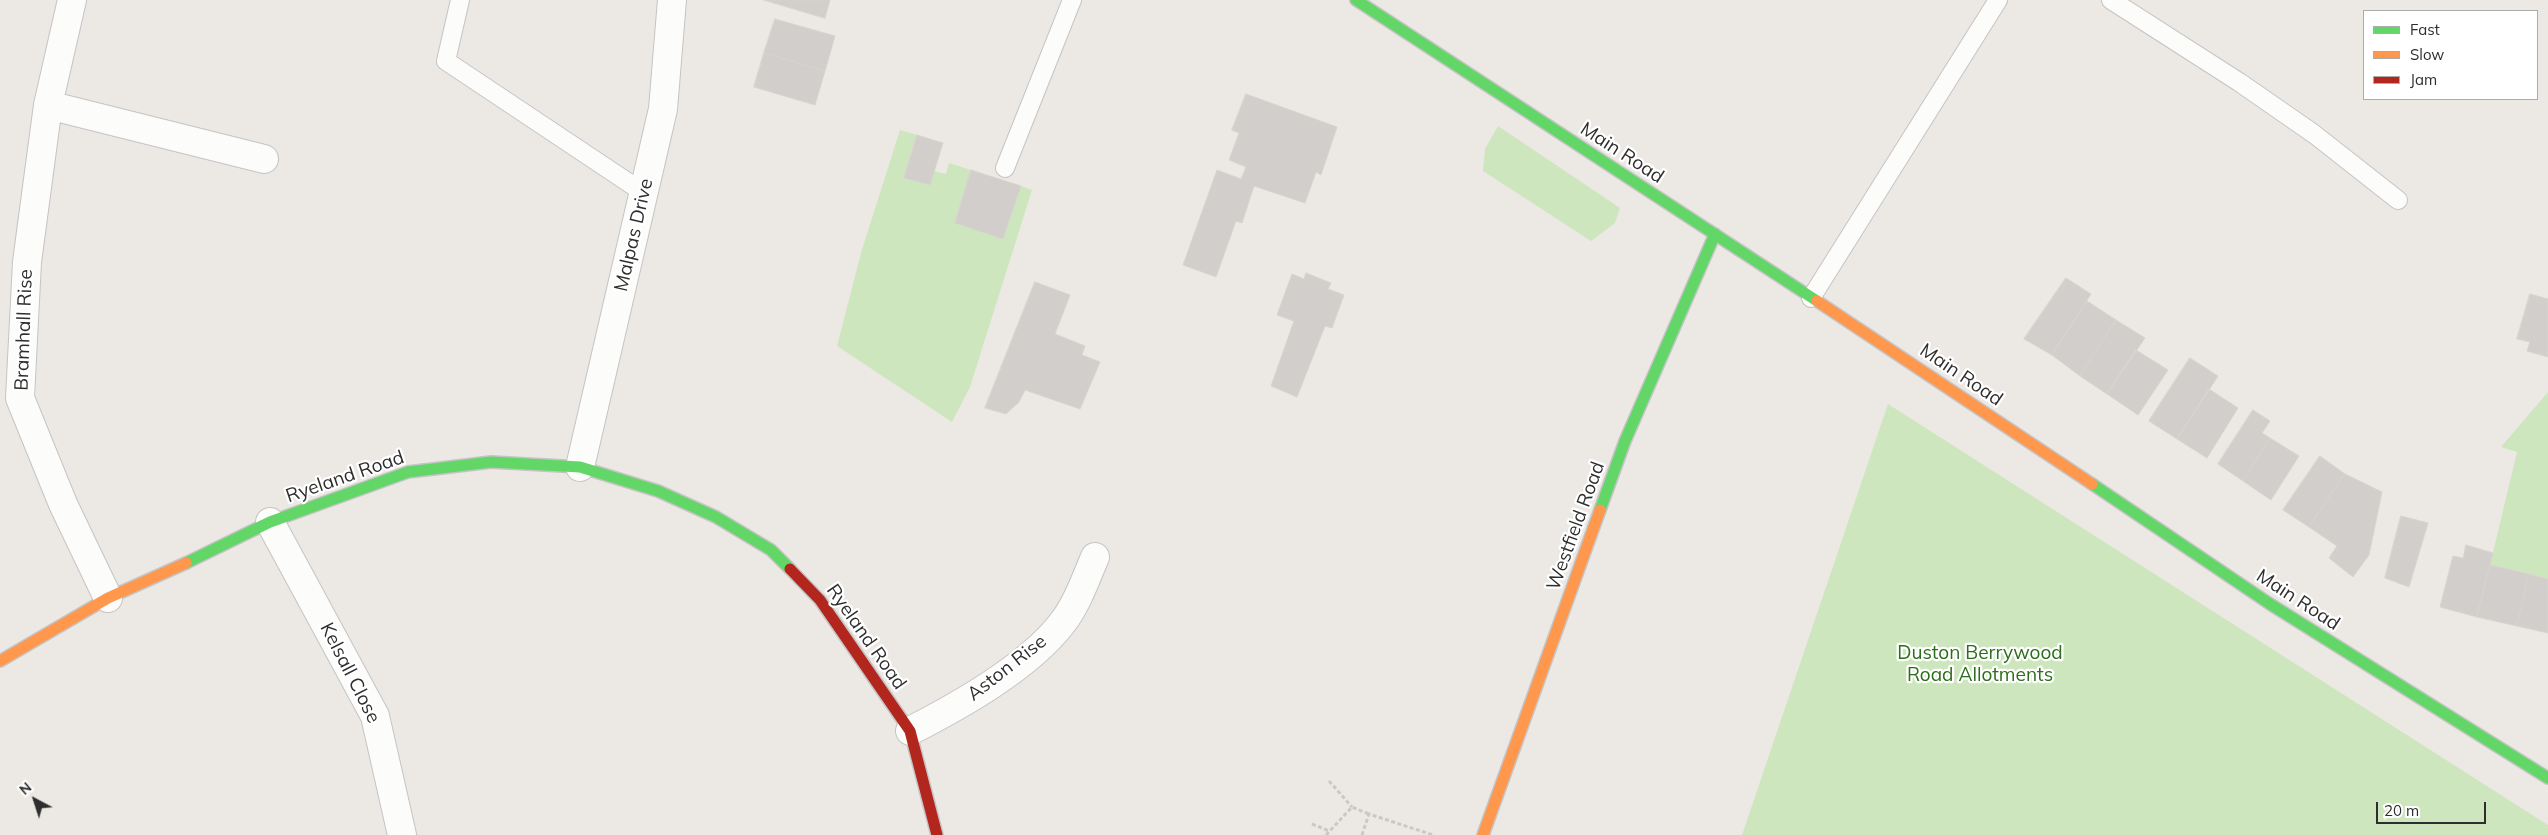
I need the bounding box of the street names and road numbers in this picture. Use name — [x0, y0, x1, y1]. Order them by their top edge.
street label: Main Road — [1576, 118, 1668, 188]
street label: Malpas Drive — [610, 176, 658, 294]
street label: Bramhall Rise — [10, 269, 38, 391]
street label: Main Road — [1915, 339, 2007, 411]
street label: Ryeland Road — [283, 446, 407, 508]
street label: Westfield Road — [1542, 459, 1610, 593]
street label: Main Road — [2252, 565, 2344, 635]
street label: Ryeland Road — [821, 580, 911, 694]
street label: Kelsall Close — [315, 619, 385, 727]
street label: Aston Rise — [963, 630, 1051, 706]

